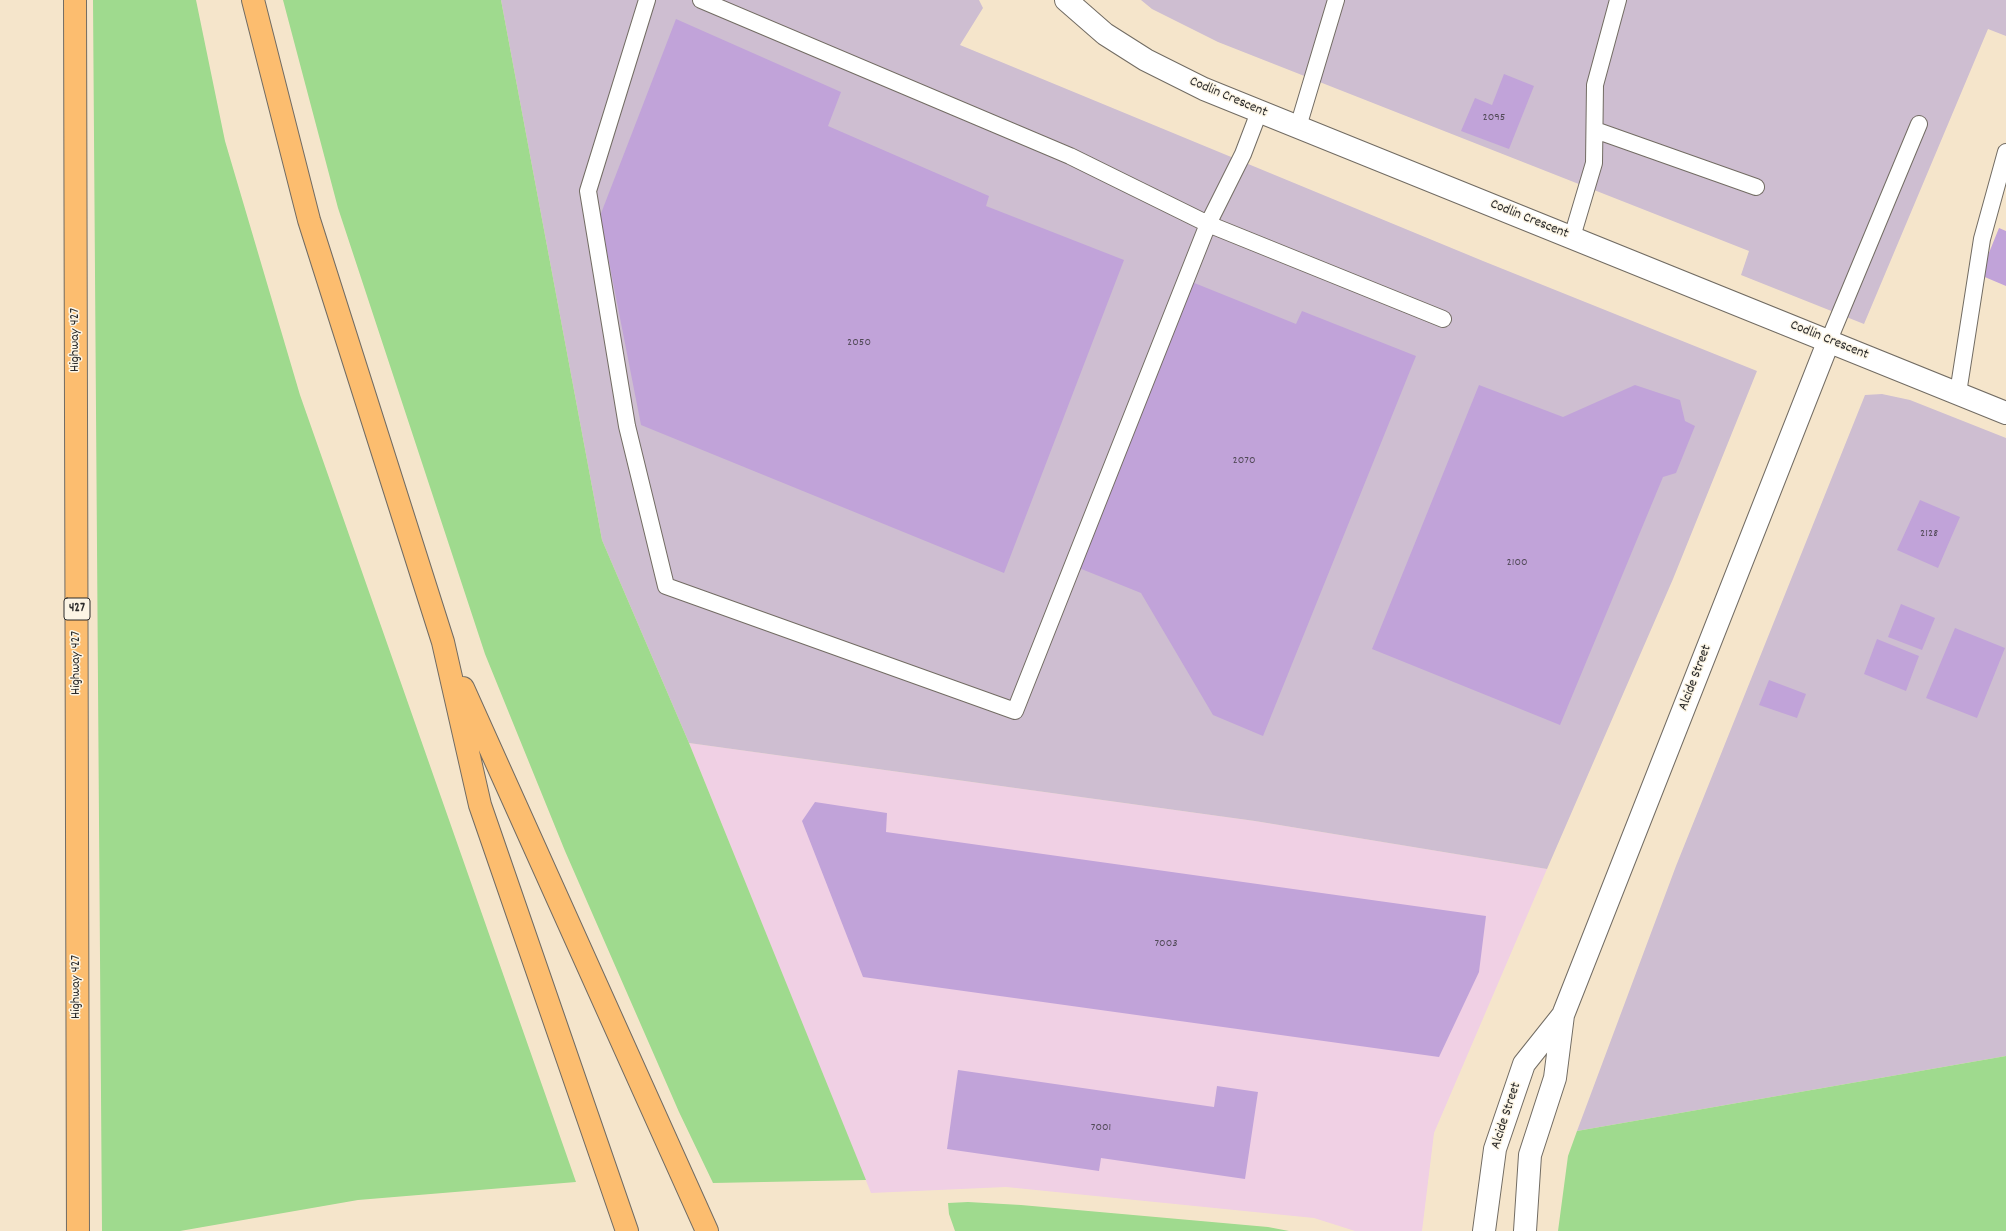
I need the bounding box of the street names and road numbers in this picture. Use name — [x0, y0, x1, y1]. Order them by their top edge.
street label: Codlin Crescent — [1187, 74, 1269, 122]
street label: Codlin Crescent — [1487, 197, 1571, 243]
street label: Highway 427 — [68, 308, 84, 372]
street label: Codlin Crescent — [1787, 318, 1871, 364]
road number: 427 — [64, 598, 90, 620]
street label: Highway 427 — [69, 631, 85, 695]
street label: Alcide Street — [1676, 643, 1716, 713]
street label: Highway 427 — [69, 955, 85, 1019]
street label: Alcide Street — [1488, 1081, 1526, 1151]

